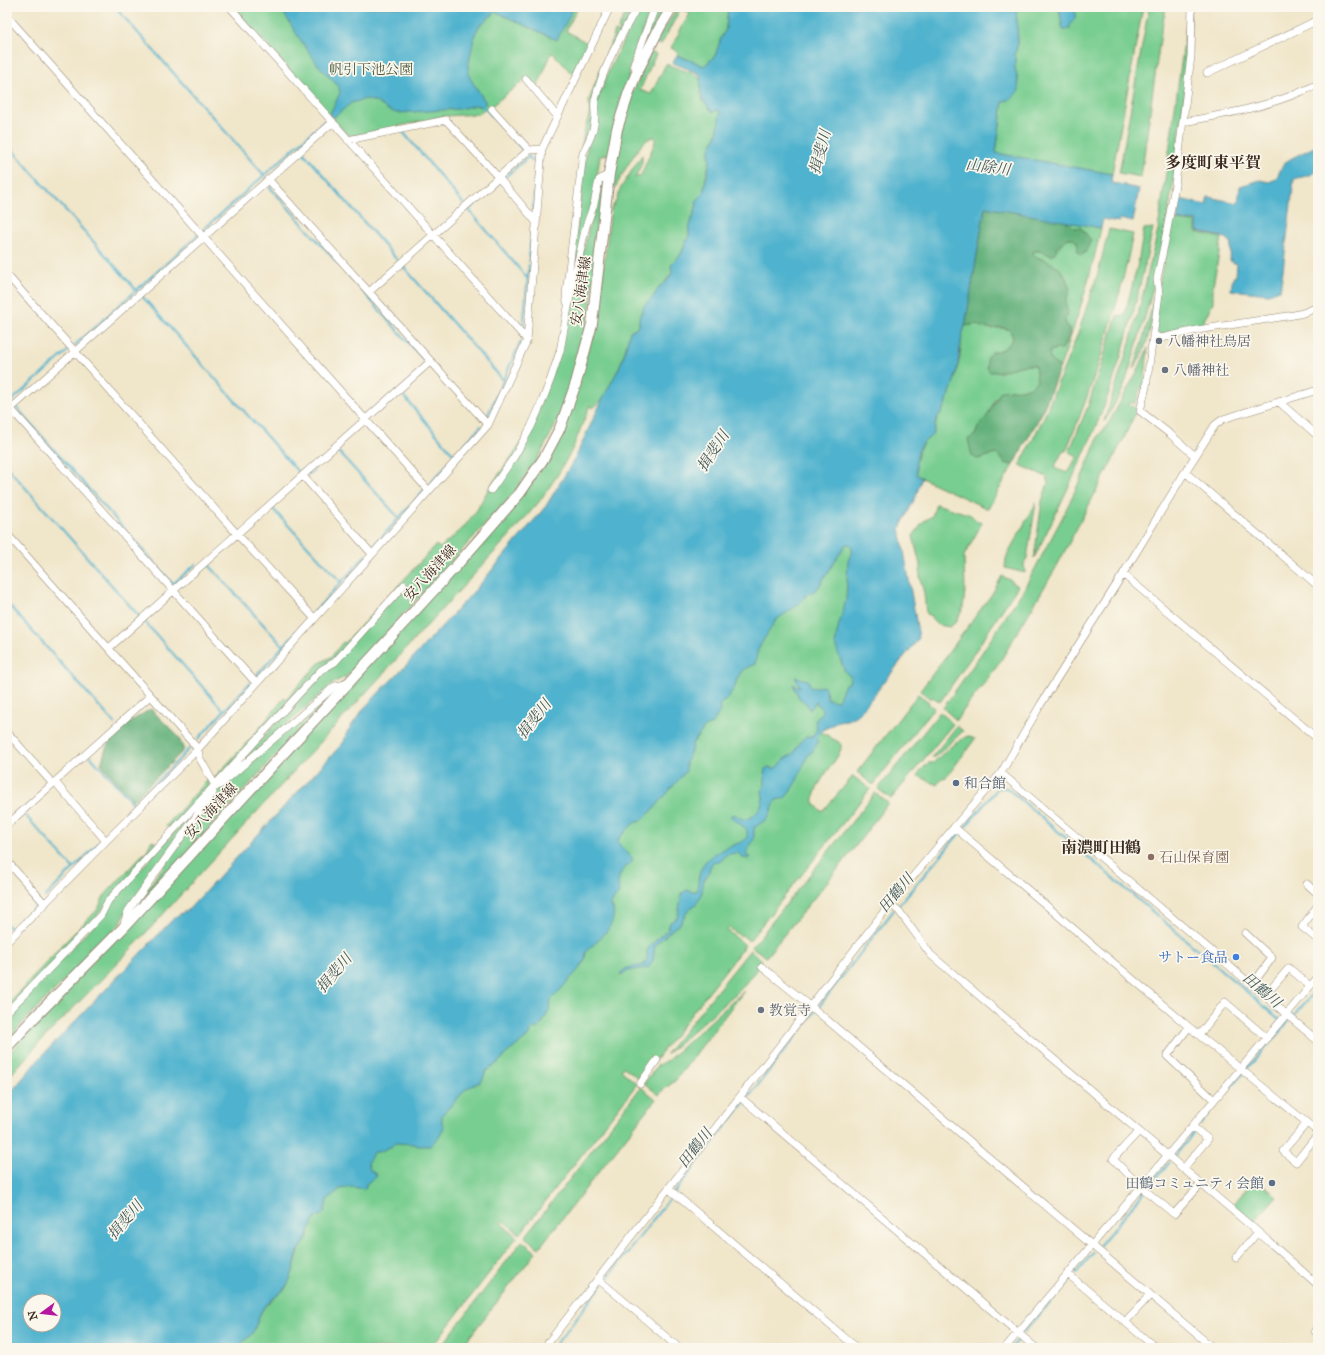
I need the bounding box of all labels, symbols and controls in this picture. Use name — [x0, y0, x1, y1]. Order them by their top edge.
park label: 帆引下池公園 — [329, 61, 413, 78]
water label: 揖斐川 — [805, 126, 835, 176]
district label: 多度町東平賀 — [1165, 153, 1261, 172]
water label: 山除川 — [965, 155, 1013, 179]
street label: 安八海津線 — [568, 255, 594, 327]
place label: 八幡神社鳥居 — [1167, 333, 1251, 350]
marker: 八幡神社鳥居 — [1154, 336, 1164, 346]
place label: 八幡神社 — [1173, 362, 1229, 379]
marker: 八幡神社 — [1160, 365, 1170, 375]
water label: 揖斐川 — [693, 426, 734, 475]
street label: 安八海津線 — [400, 541, 460, 605]
water label: 揖斐川 — [513, 694, 556, 742]
place label: 和合館 — [964, 775, 1006, 792]
marker: 和合館 — [951, 778, 961, 788]
street label: 安八海津線 — [181, 780, 241, 842]
district label: 南濃町田鶴 — [1061, 838, 1141, 857]
place label: 石山保育園 — [1159, 849, 1229, 866]
marker: 石山保育園 — [1146, 852, 1156, 862]
water label: 田鶴川 — [875, 868, 919, 916]
water label: 揖斐川 — [313, 948, 357, 996]
place label: サトー食品 — [1158, 949, 1228, 966]
marker: サトー食品 — [1231, 952, 1241, 962]
water label: 田鶴川 — [1239, 969, 1287, 1013]
place label: 教覚寺 — [769, 1002, 811, 1019]
marker: 教覚寺 — [756, 1005, 766, 1015]
water label: 田鶴川 — [674, 1123, 717, 1171]
place label: 田鶴コミュニティ会館 — [1125, 1175, 1264, 1192]
marker: 田鶴コミュニティ会館 — [1267, 1178, 1277, 1188]
water label: 揖斐川 — [104, 1195, 148, 1243]
north arrow — [22, 1293, 62, 1333]
text: N — [25, 1309, 40, 1322]

